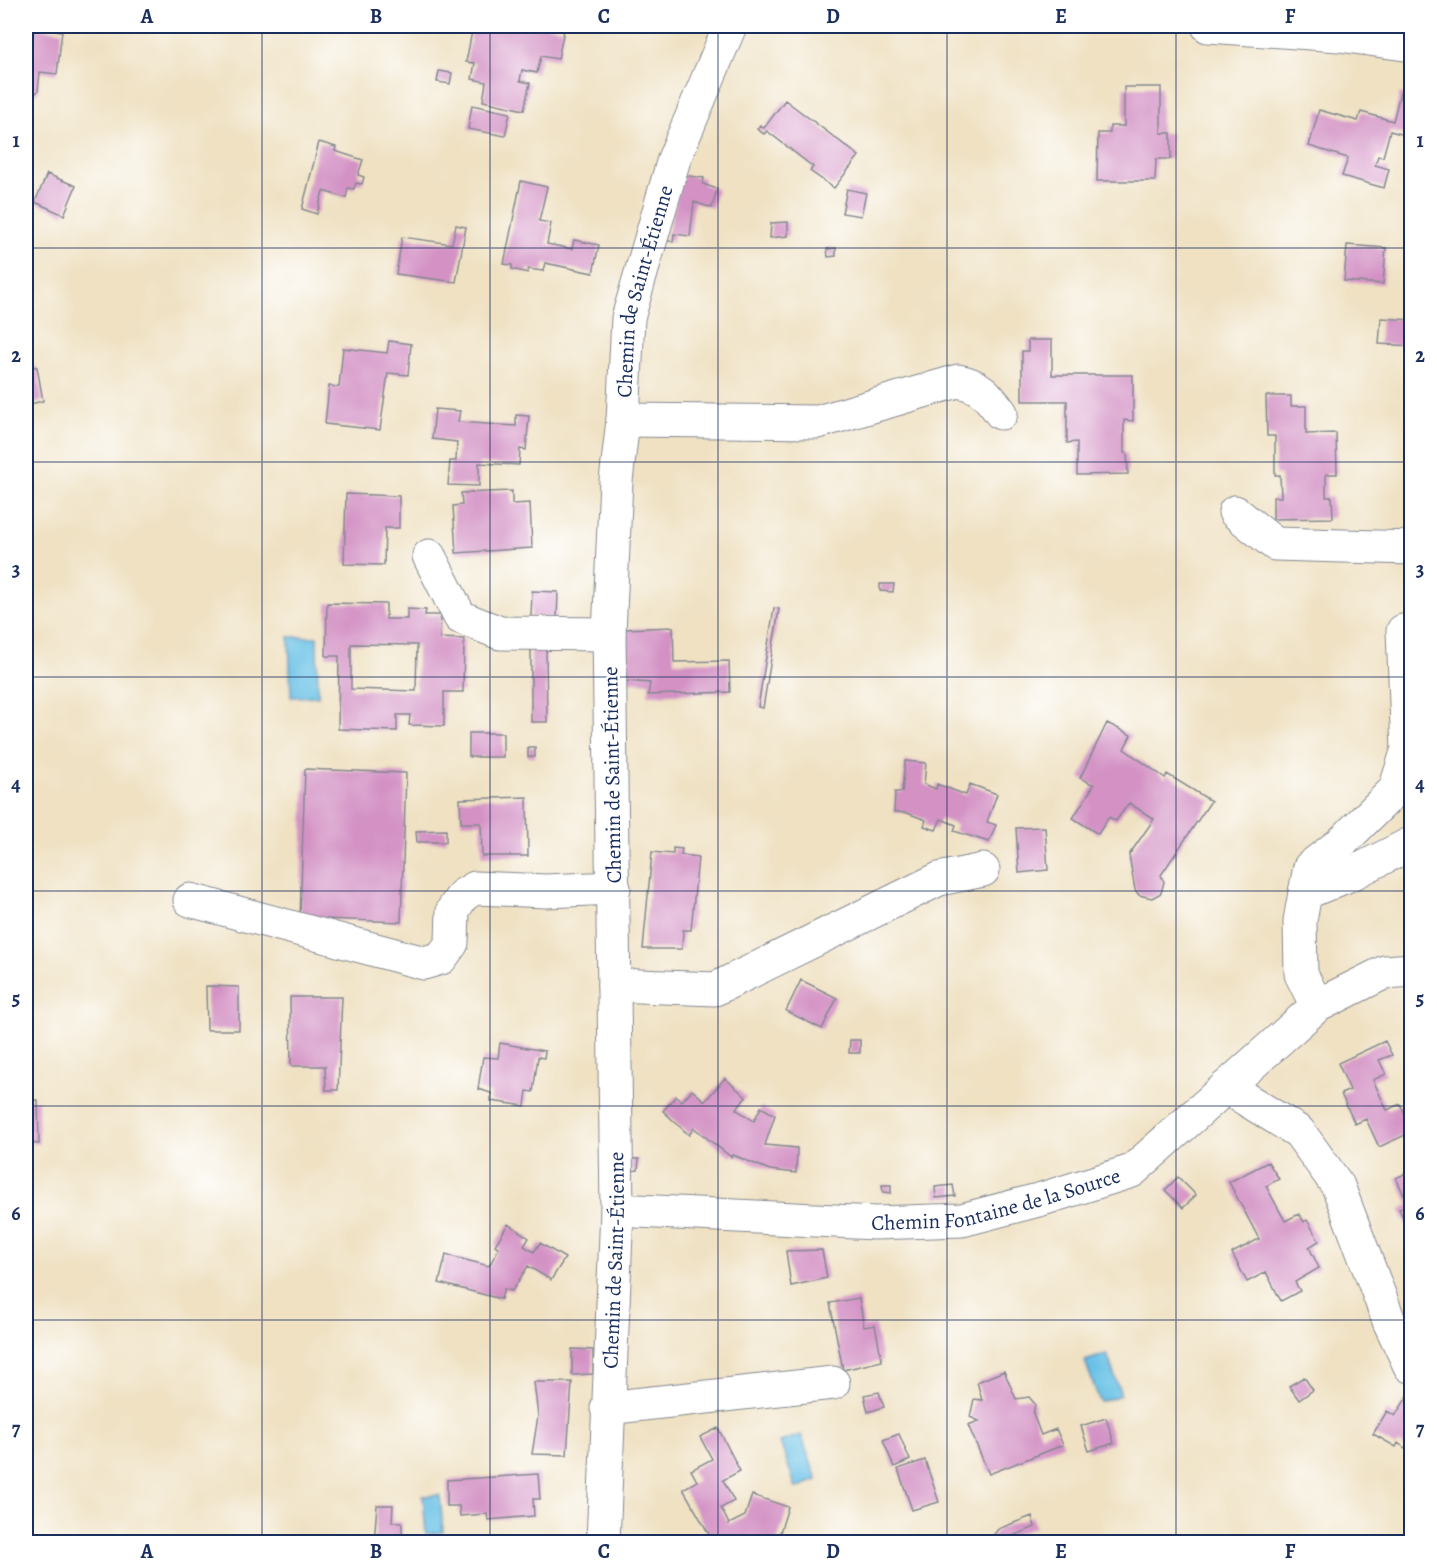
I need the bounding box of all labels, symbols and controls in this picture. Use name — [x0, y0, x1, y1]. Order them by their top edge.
text: A — [140, 3, 154, 30]
text: B — [370, 3, 382, 30]
text: C — [598, 3, 610, 30]
text: D — [826, 3, 840, 30]
text: E — [1055, 3, 1067, 30]
text: F — [1285, 3, 1296, 30]
text: 1 — [12, 127, 20, 154]
text: 1 — [1416, 127, 1424, 154]
street label: Chemin de Saint-Étienne — [610, 182, 680, 398]
text: 2 — [11, 342, 21, 369]
text: 2 — [1415, 342, 1425, 369]
text: 3 — [12, 556, 20, 583]
text: 3 — [1416, 556, 1424, 583]
street label: Chemin de Saint-Étienne — [596, 666, 628, 884]
text: 4 — [11, 771, 21, 798]
text: 4 — [1415, 771, 1425, 798]
text: 5 — [12, 985, 20, 1012]
text: 5 — [1416, 985, 1424, 1012]
street label: Chemin de Saint-Étienne — [596, 1151, 631, 1369]
street label: Chemin Fontaine de la Source — [871, 1161, 1124, 1237]
text: 6 — [11, 1200, 21, 1227]
text: 6 — [1415, 1200, 1425, 1227]
text: 7 — [12, 1415, 21, 1442]
text: 7 — [1416, 1415, 1425, 1442]
text: A — [140, 1538, 154, 1565]
text: B — [370, 1538, 382, 1565]
text: C — [598, 1538, 610, 1565]
text: D — [826, 1538, 840, 1565]
text: E — [1055, 1538, 1067, 1565]
text: F — [1285, 1538, 1296, 1565]

